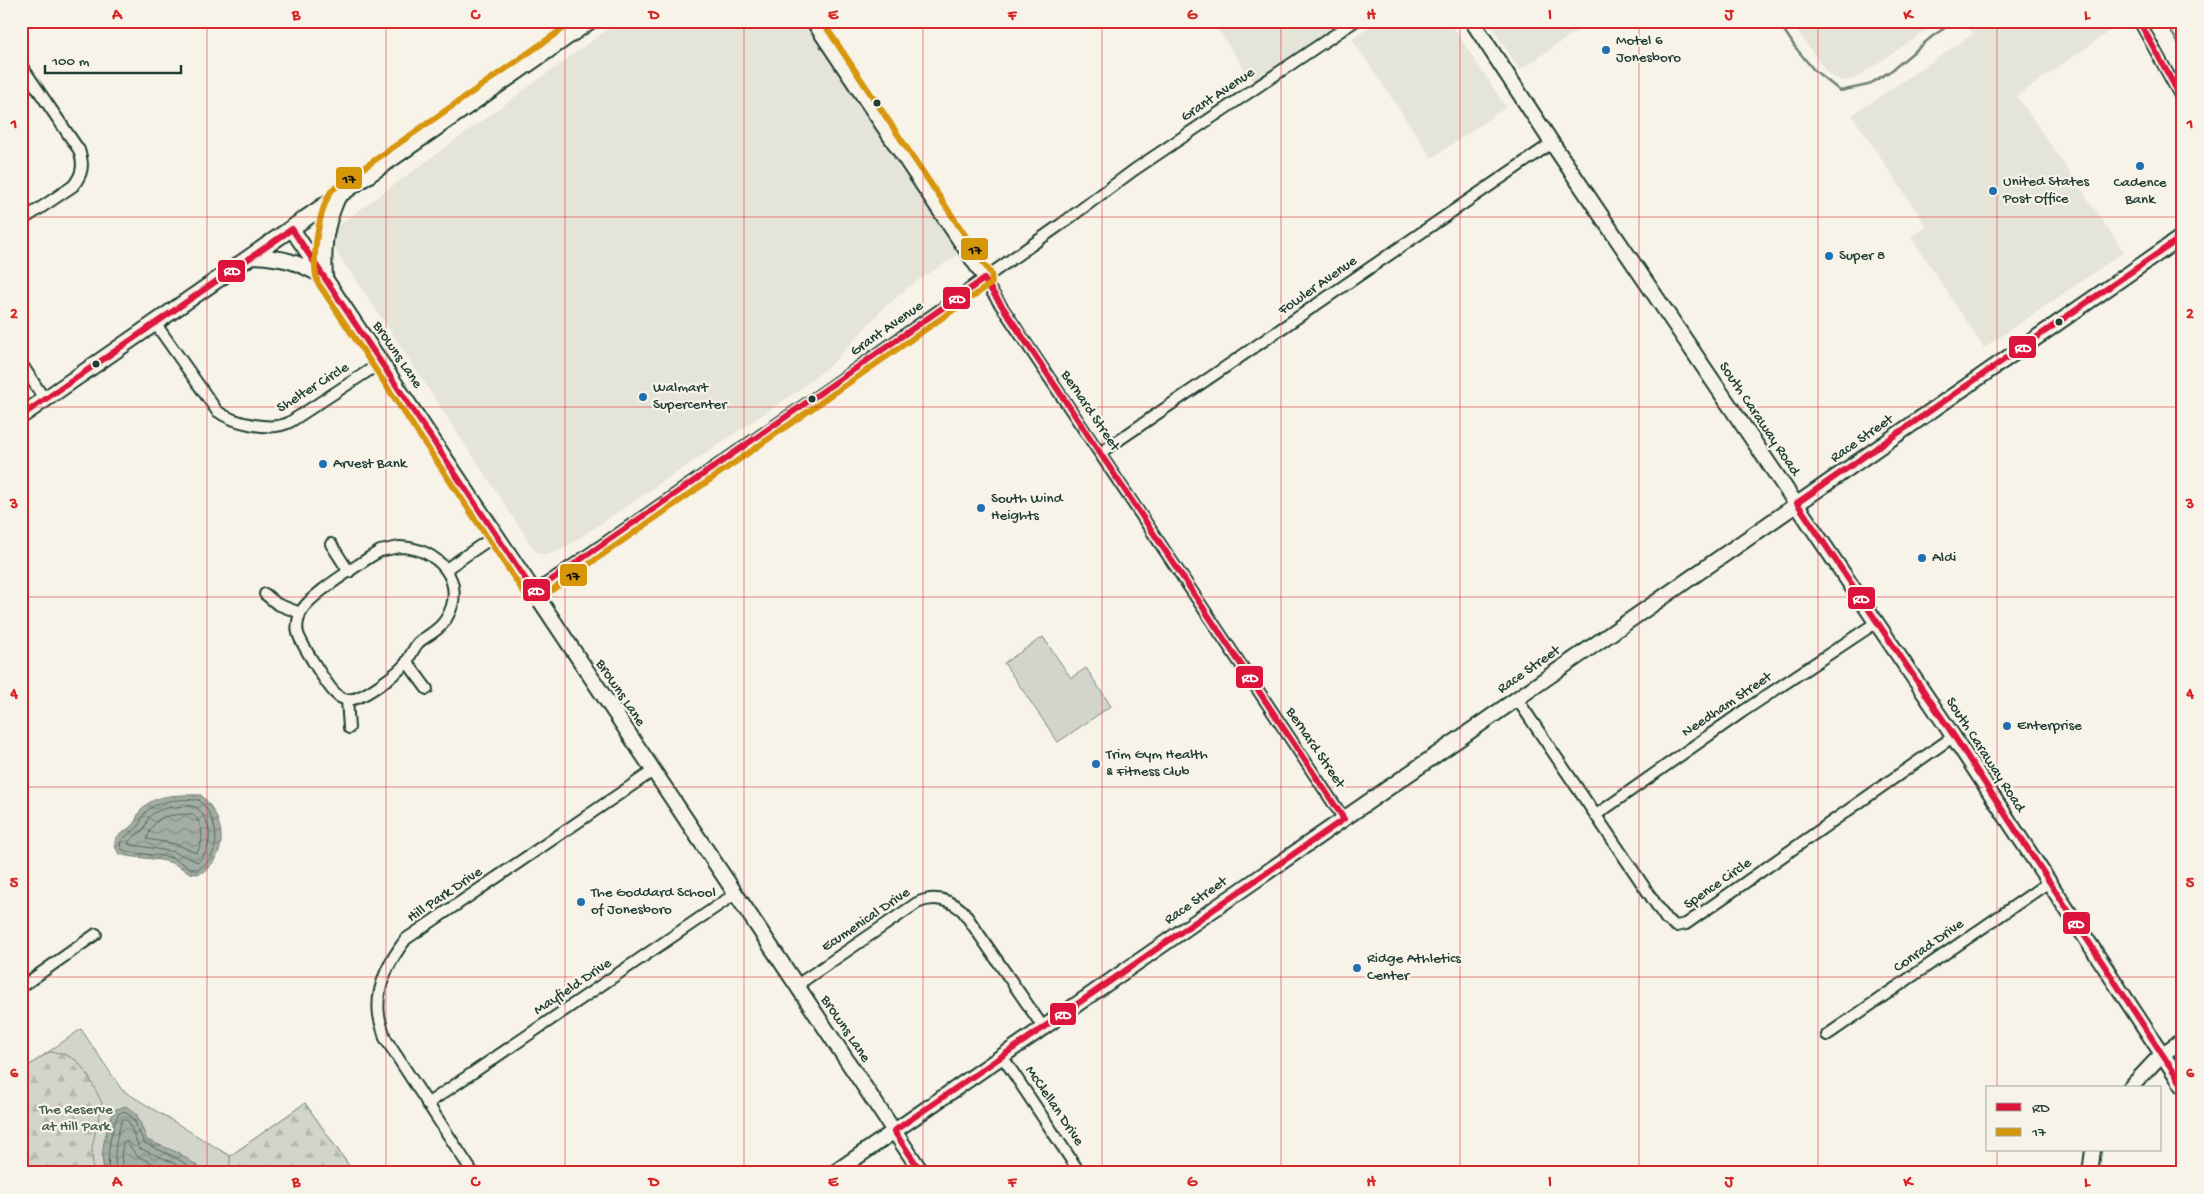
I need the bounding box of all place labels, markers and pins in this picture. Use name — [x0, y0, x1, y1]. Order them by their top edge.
place label: Motel 6 Jonesboro — [1616, 32, 1681, 67]
marker: Motel 6 Jonesboro — [1600, 44, 1612, 56]
unlabelled marker — [872, 98, 882, 108]
marker: Cadence Bank — [2134, 160, 2146, 172]
place label: United States Post Office — [2002, 173, 2090, 208]
place label: Cadence Bank — [2114, 174, 2167, 209]
marker: United States Post Office — [1987, 185, 1999, 197]
place label: Super 8 — [1839, 247, 1885, 265]
marker: Super 8 — [1823, 250, 1835, 262]
unlabelled marker — [2054, 317, 2064, 327]
unlabelled marker — [91, 359, 101, 369]
place label: Walmart Supercenter — [653, 379, 728, 414]
marker: Walmart Supercenter — [637, 391, 649, 403]
unlabelled marker — [807, 394, 817, 404]
place label: Arvest Bank — [333, 455, 408, 473]
marker: Arvest Bank — [317, 458, 329, 470]
place label: South Wind Heights — [991, 490, 1064, 525]
marker: South Wind Heights — [975, 502, 987, 514]
place label: Aldi — [1932, 549, 1956, 567]
marker: Aldi — [1916, 552, 1928, 564]
place label: Enterprise — [2017, 717, 2082, 735]
marker: Enterprise — [2001, 720, 2013, 732]
place label: Trim Gym Health & Fitness Club — [1105, 746, 1208, 781]
marker: Trim Gym Health & Fitness Club — [1090, 758, 1102, 770]
place label: The Goddard School of Jonesboro — [590, 884, 716, 919]
marker: The Goddard School of Jonesboro — [575, 896, 587, 908]
place label: Ridge Athletics Center — [1367, 950, 1461, 985]
marker: Ridge Athletics Center — [1351, 962, 1363, 974]

